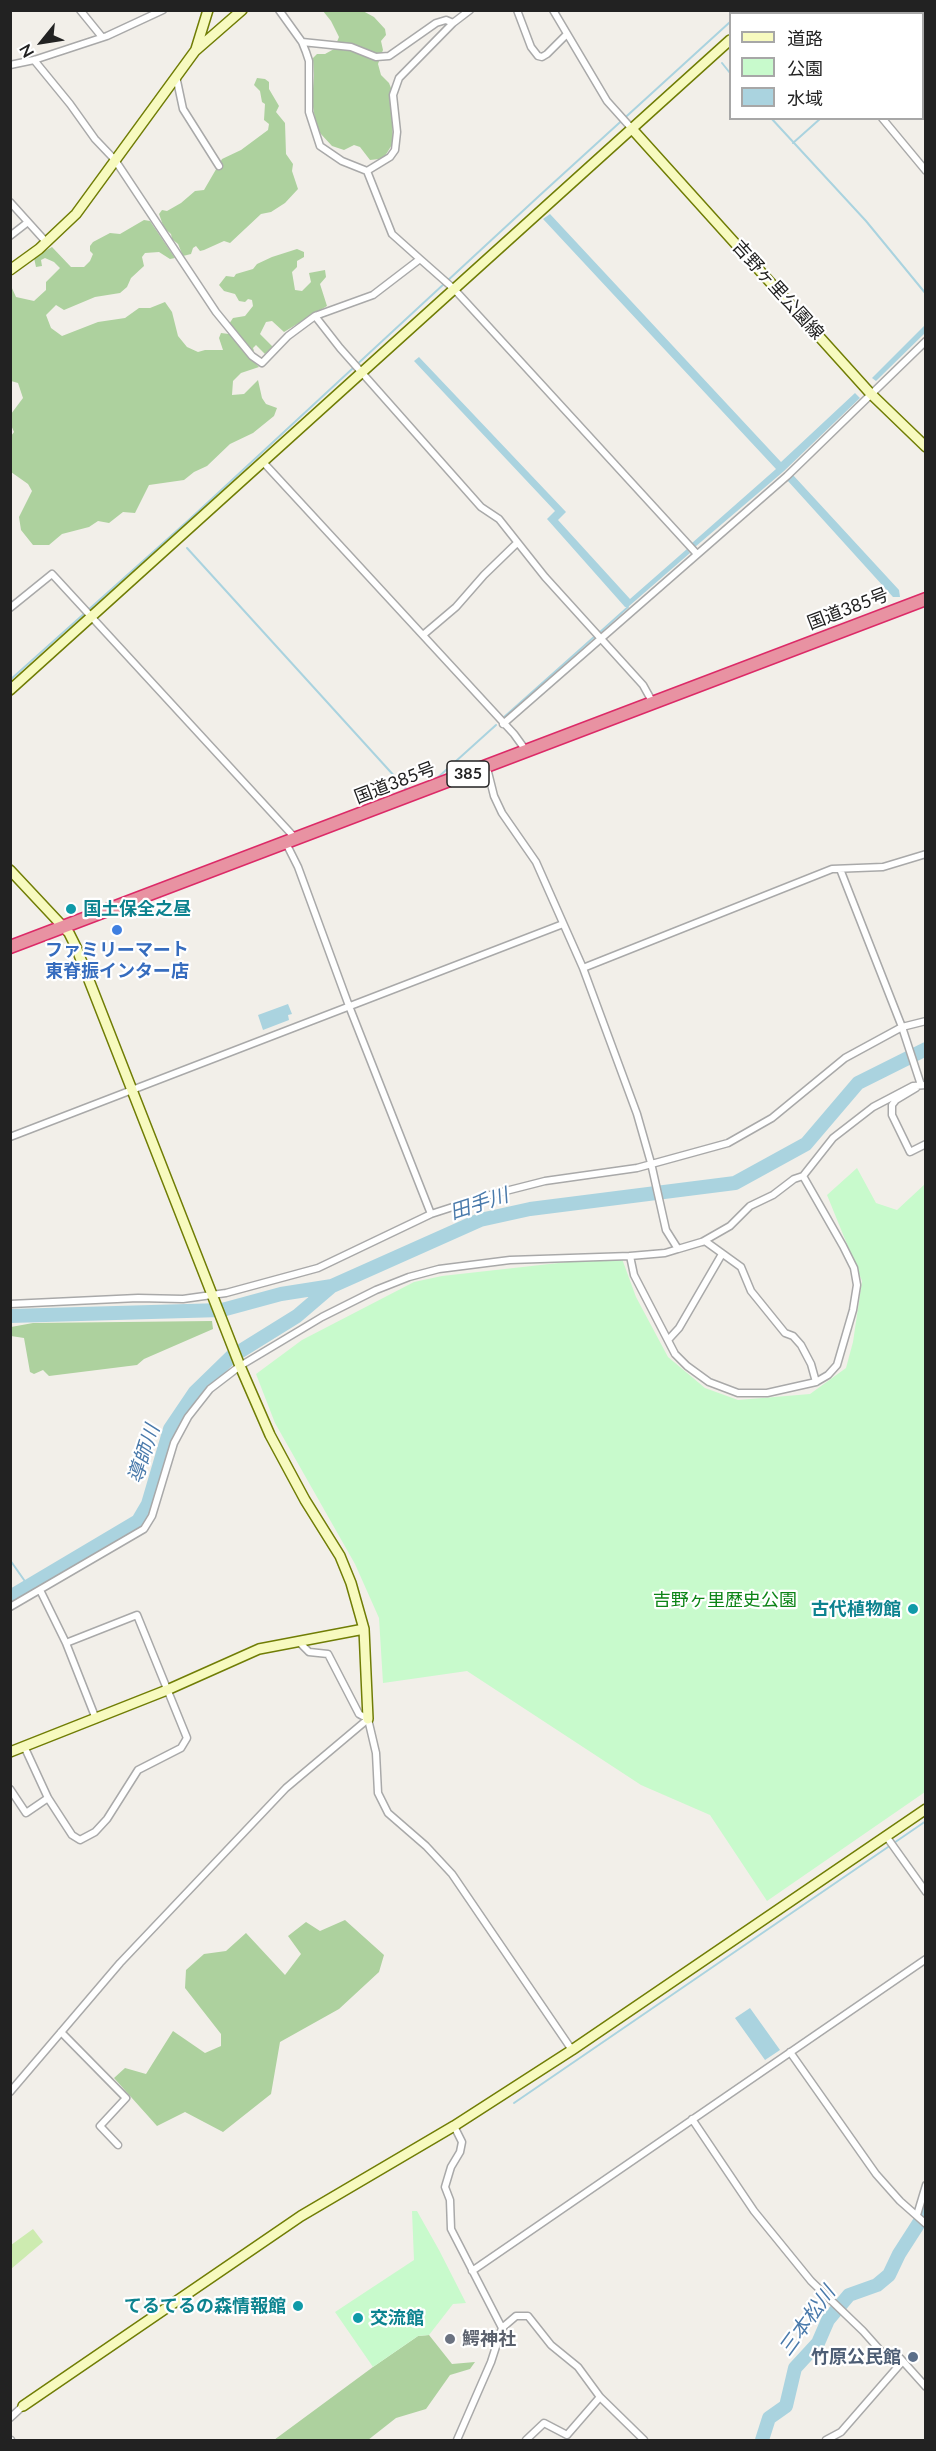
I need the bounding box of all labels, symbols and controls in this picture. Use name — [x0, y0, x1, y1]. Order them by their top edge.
north arrow — [12, 12, 72, 72]
legend — [729, 12, 924, 120]
text: 道路 — [787, 27, 823, 49]
text: N — [15, 41, 37, 61]
text: 公園 — [787, 57, 823, 79]
text: 水域 — [787, 87, 823, 109]
street label: 吉野ヶ里公園線 — [728, 236, 828, 344]
street label: 国道385号 — [804, 584, 892, 634]
street label: 国道385号 — [351, 758, 439, 808]
road number: 385 — [447, 761, 489, 787]
place label: 国土保全之昼 — [83, 898, 191, 920]
marker: 国土保全之昼 — [64, 902, 78, 916]
marker: ファミリーマート 東脊振インター店 — [110, 923, 124, 937]
place label: ファミリーマート 東脊振インター店 — [45, 939, 189, 982]
water label: 田手川 — [447, 1183, 511, 1225]
water label: 導師川 — [123, 1422, 165, 1486]
park label: 吉野ヶ里歴史公園 — [653, 1589, 797, 1611]
place label: 古代植物館 — [811, 1598, 901, 1620]
marker: 古代植物館 — [906, 1602, 920, 1616]
water label: 三本松川 — [774, 2282, 840, 2360]
place label: てるてるの森情報館 — [124, 2295, 286, 2317]
marker: てるてるの森情報館 — [291, 2299, 305, 2313]
place label: 交流館 — [370, 2307, 424, 2329]
marker: 交流館 — [351, 2311, 365, 2325]
place label: 鰐神社 — [462, 2328, 516, 2350]
marker: 鰐神社 — [443, 2332, 457, 2346]
place label: 竹原公民館 — [811, 2346, 901, 2368]
marker: 竹原公民館 — [906, 2350, 920, 2364]

